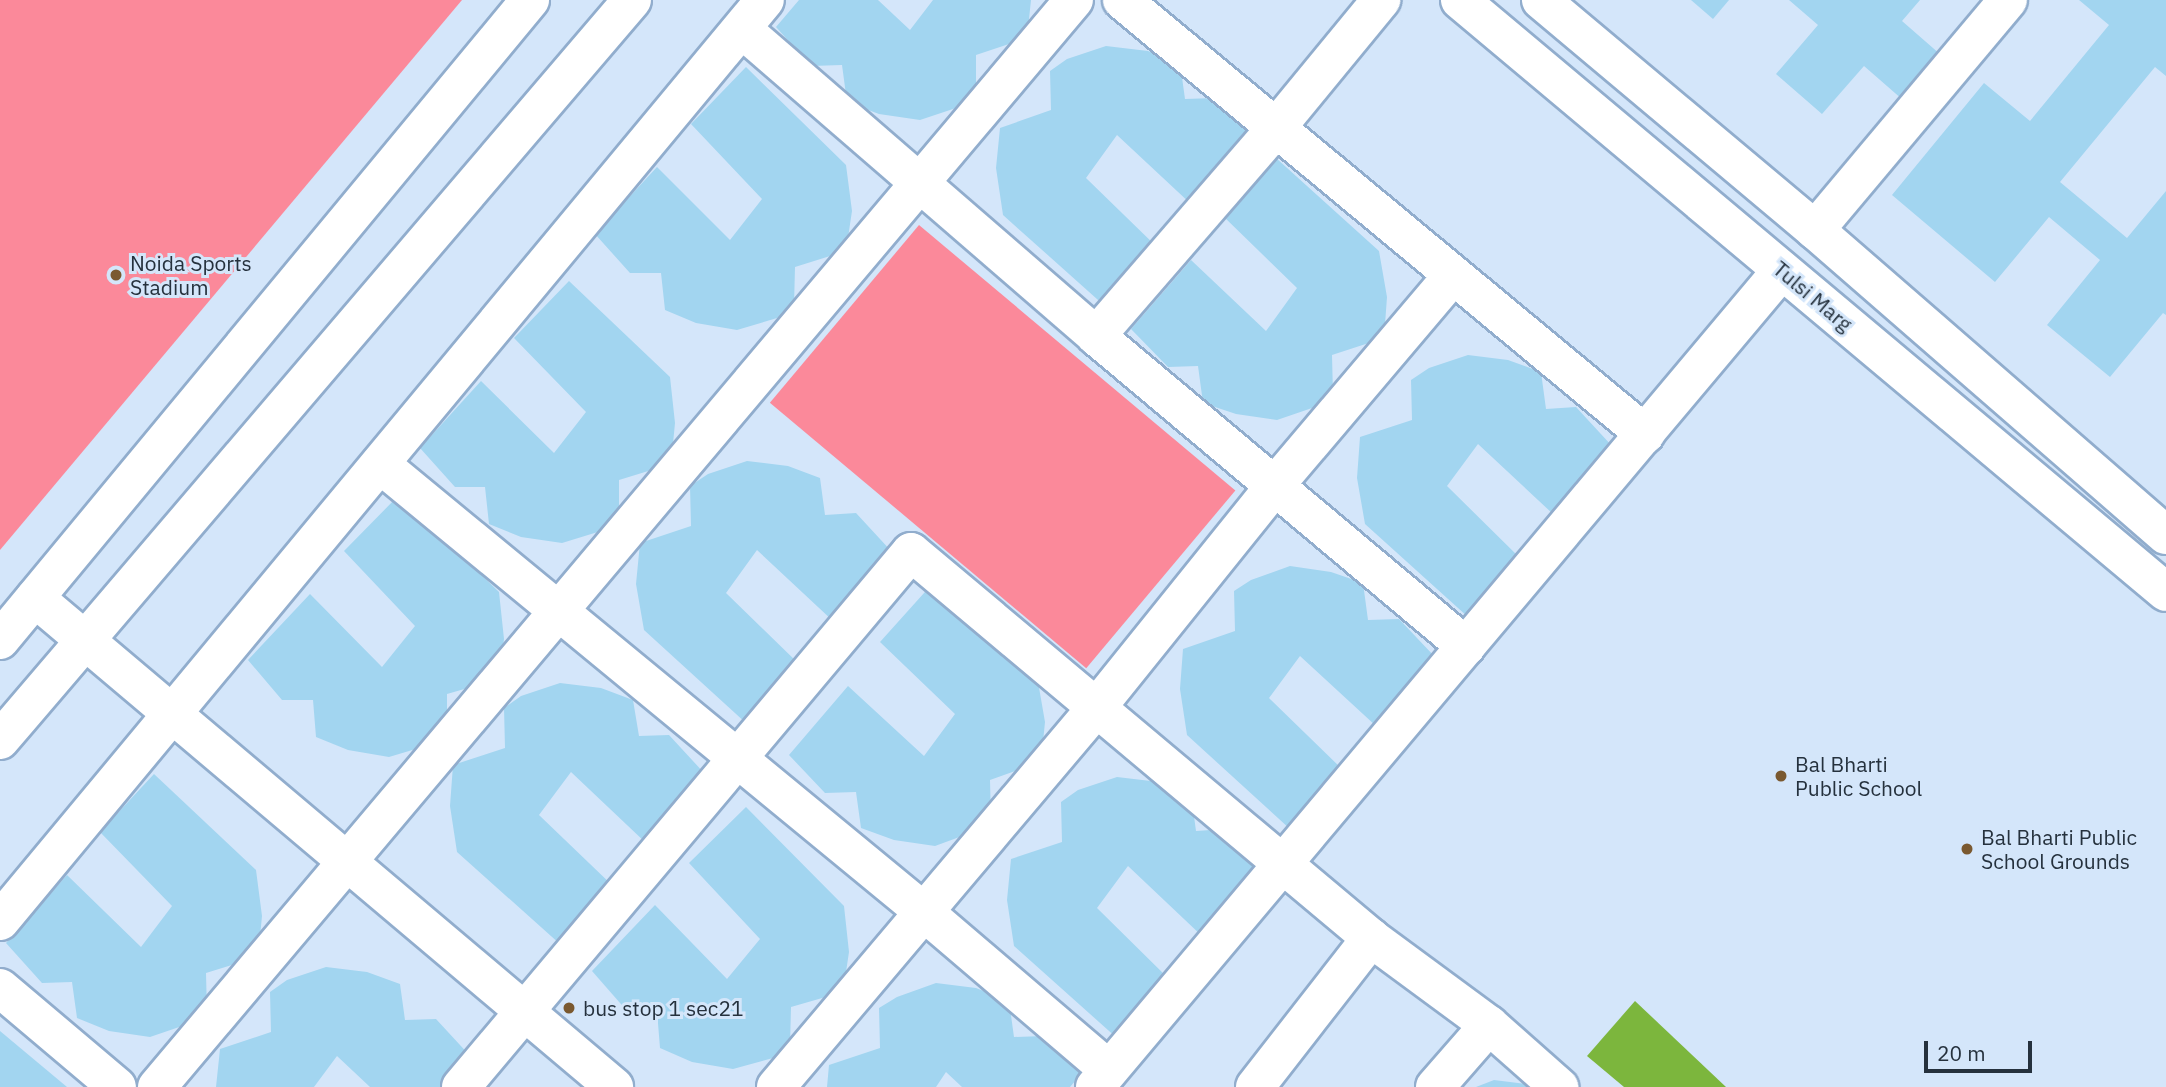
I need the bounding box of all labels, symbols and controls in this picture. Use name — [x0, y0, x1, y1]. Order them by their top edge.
place label: Noida Sports Stadium — [130, 250, 252, 300]
street label: Tulsi Marg — [1768, 256, 1858, 336]
marker: Noida Sports Stadium — [108, 267, 124, 283]
place label: Bal Bharti Public School — [1795, 751, 1922, 801]
marker: Bal Bharti Public School — [1773, 768, 1789, 784]
place label: Bal Bharti Public School Grounds — [1981, 824, 2137, 874]
marker: Bal Bharti Public School Grounds — [1959, 841, 1975, 857]
place label: bus stop 1 sec21 — [583, 995, 744, 1021]
marker: bus stop 1 sec21 — [561, 1000, 577, 1016]
scale bar — [1928, 1028, 2036, 1072]
text: 20 m — [1937, 1039, 1986, 1067]

